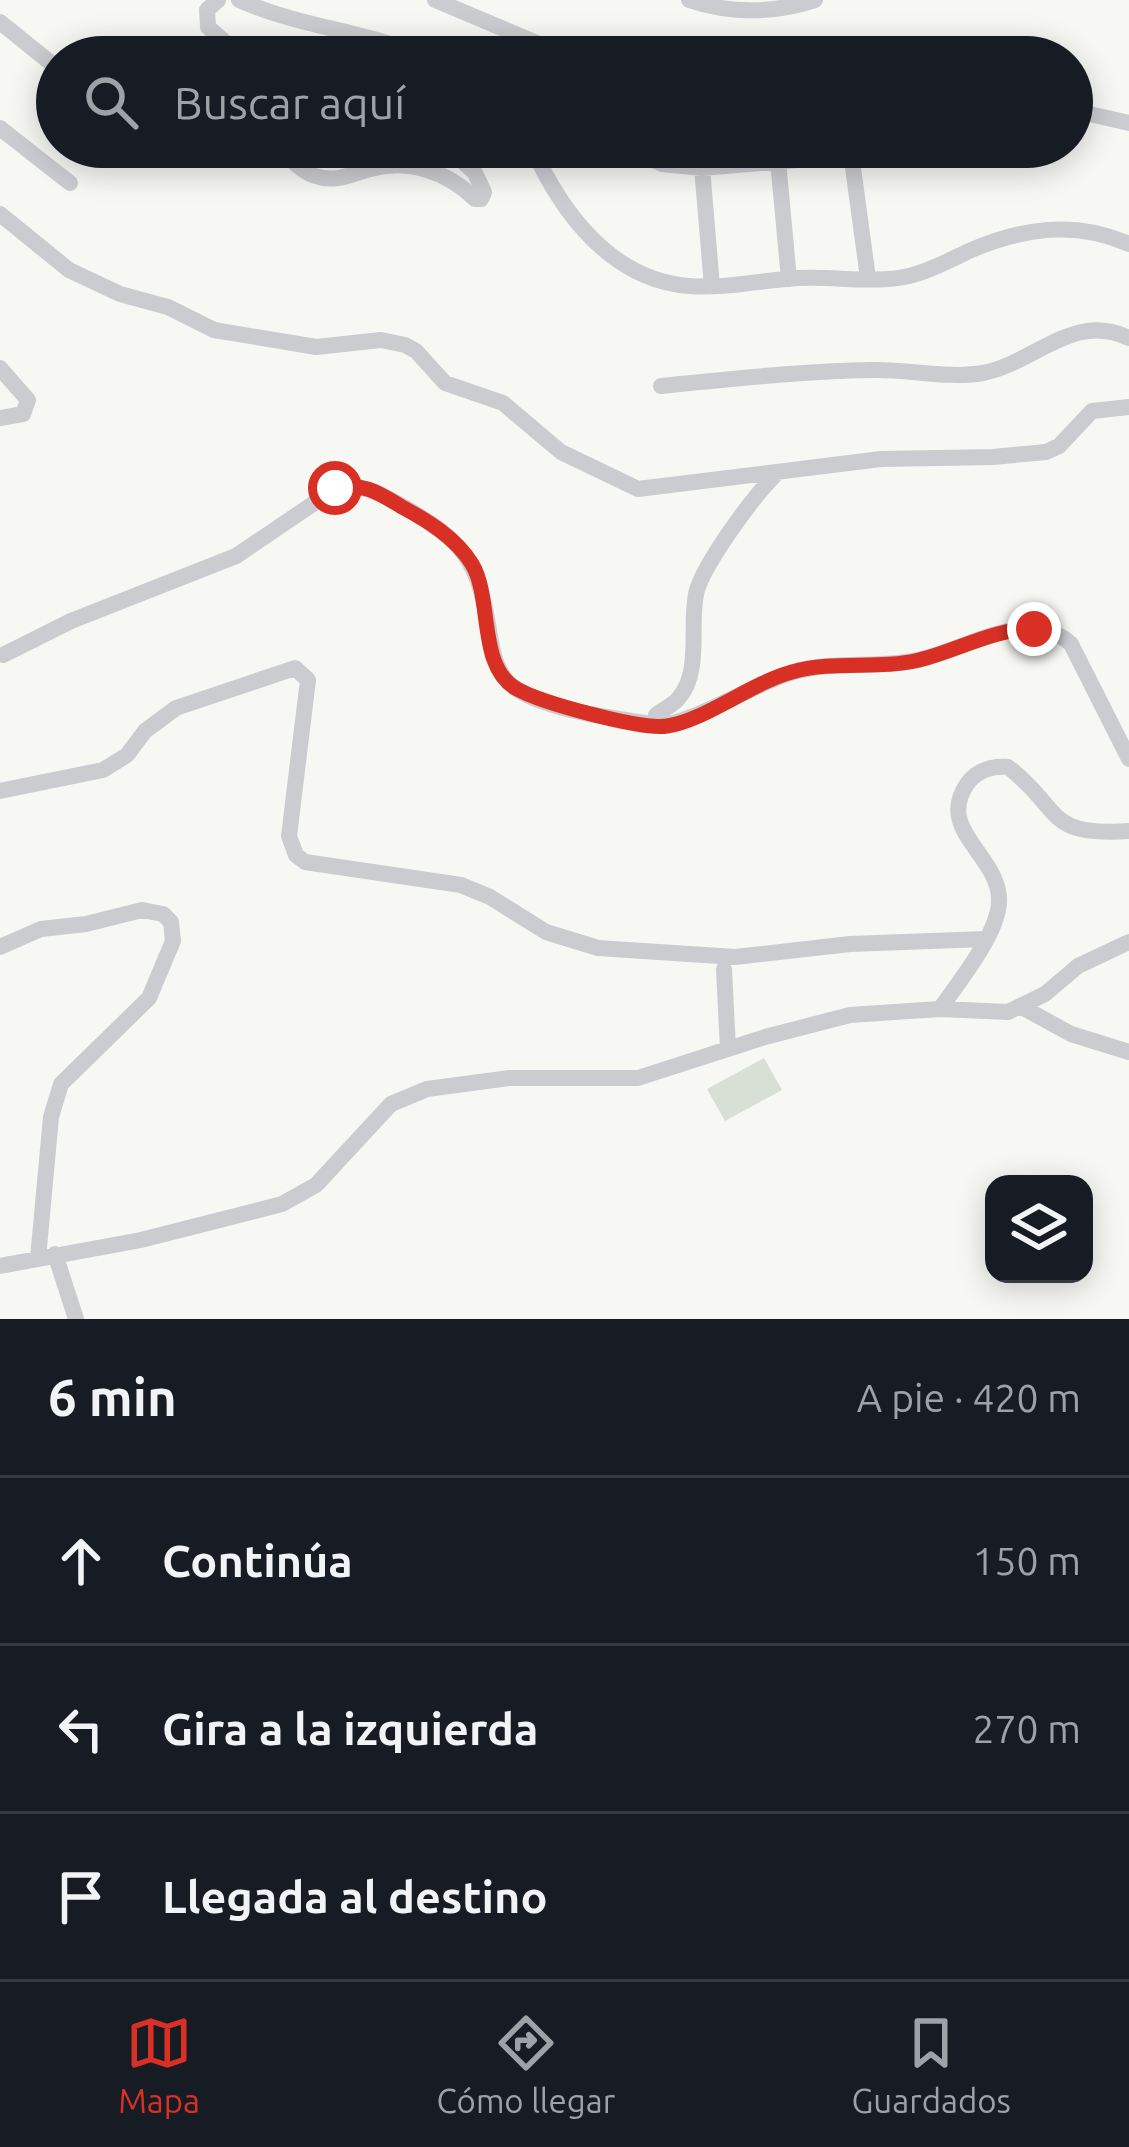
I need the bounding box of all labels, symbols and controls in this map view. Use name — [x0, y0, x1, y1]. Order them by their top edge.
search box — [36, 36, 1093, 168]
icon: search — [78, 69, 144, 135]
text: Buscar aquí — [174, 77, 405, 128]
route start — [308, 461, 362, 515]
route end — [1007, 602, 1061, 656]
map controls — [985, 1175, 1093, 1283]
button: layers — [985, 1175, 1093, 1283]
text: 6 min — [48, 1368, 177, 1426]
text: A pie · 420 m — [857, 1376, 1081, 1419]
icon: ahead — [48, 1528, 114, 1594]
text: Continúa — [162, 1535, 353, 1586]
text: 150 m — [972, 1539, 1081, 1582]
icon: left — [48, 1696, 114, 1762]
text: Gira a la izquierda — [162, 1703, 538, 1754]
text: 270 m — [972, 1707, 1081, 1750]
icon: arrive — [48, 1864, 114, 1930]
text: Llegada al destino — [162, 1871, 547, 1922]
tab: Mapa — [118, 2010, 200, 2119]
tab: Cómo llegar — [436, 2010, 615, 2119]
tab: Guardados — [851, 2010, 1011, 2119]

